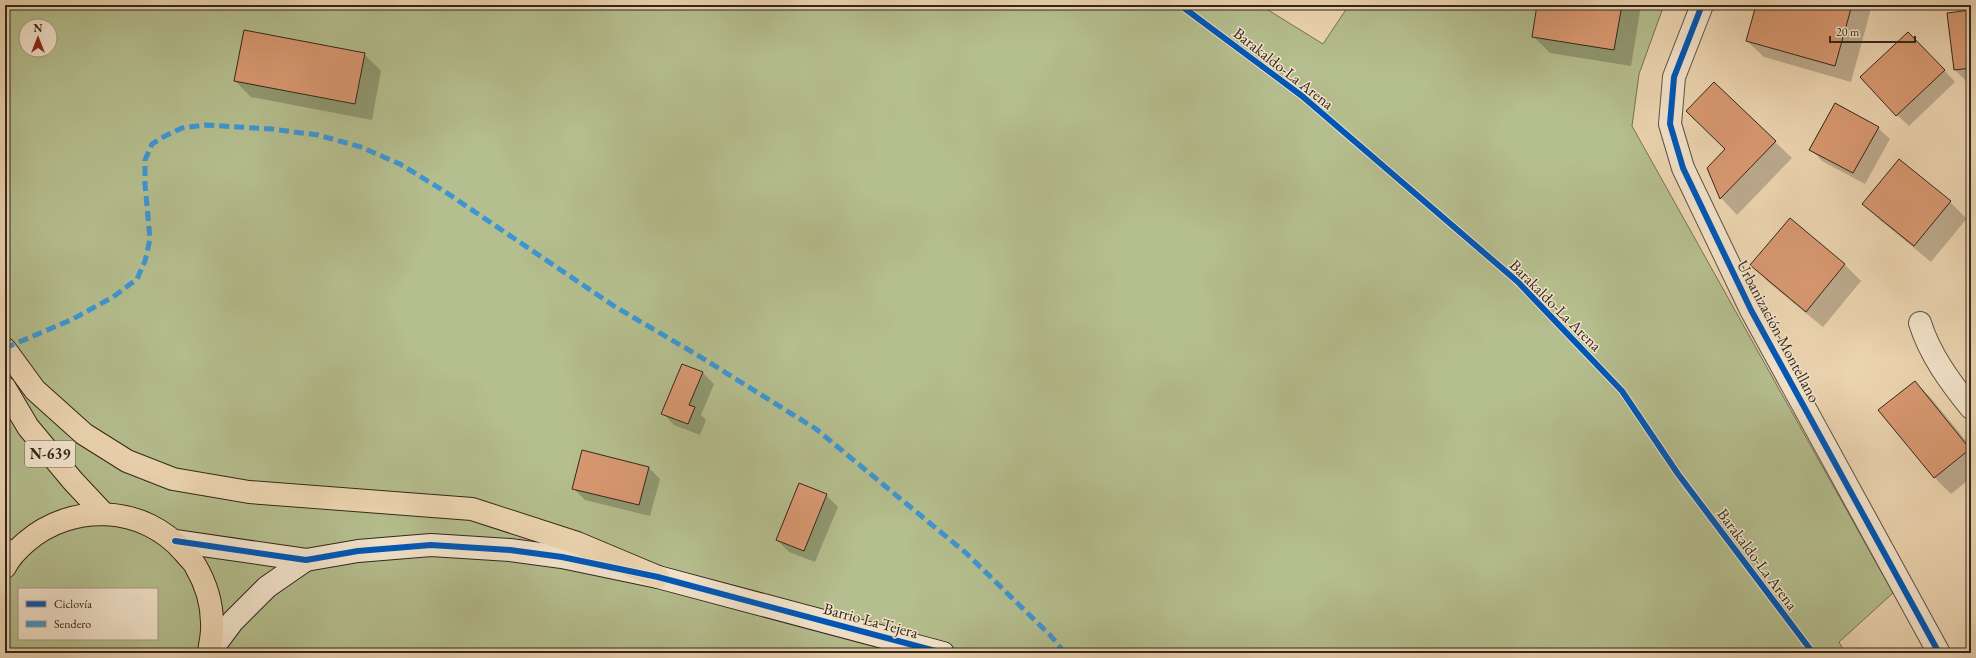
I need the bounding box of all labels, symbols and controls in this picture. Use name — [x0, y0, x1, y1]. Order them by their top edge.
north arrow — [18, 18, 58, 58]
scale bar — [1830, 18, 1915, 44]
text: N — [34, 21, 43, 35]
street label: Barakaldo-La Arena — [1229, 23, 1339, 115]
text: 20 m — [1836, 24, 1860, 40]
street label: Barakaldo-La Arena — [1505, 255, 1607, 356]
street label: Urbanización Montellano — [1732, 256, 1825, 406]
road number: N-639 — [25, 441, 75, 467]
street label: Barakaldo-La Arena — [1712, 504, 1803, 615]
legend — [18, 588, 158, 640]
text: Ciclovía — [54, 596, 92, 612]
street label: Barrio La Tejera — [821, 598, 921, 643]
text: Sendero — [54, 616, 91, 632]

